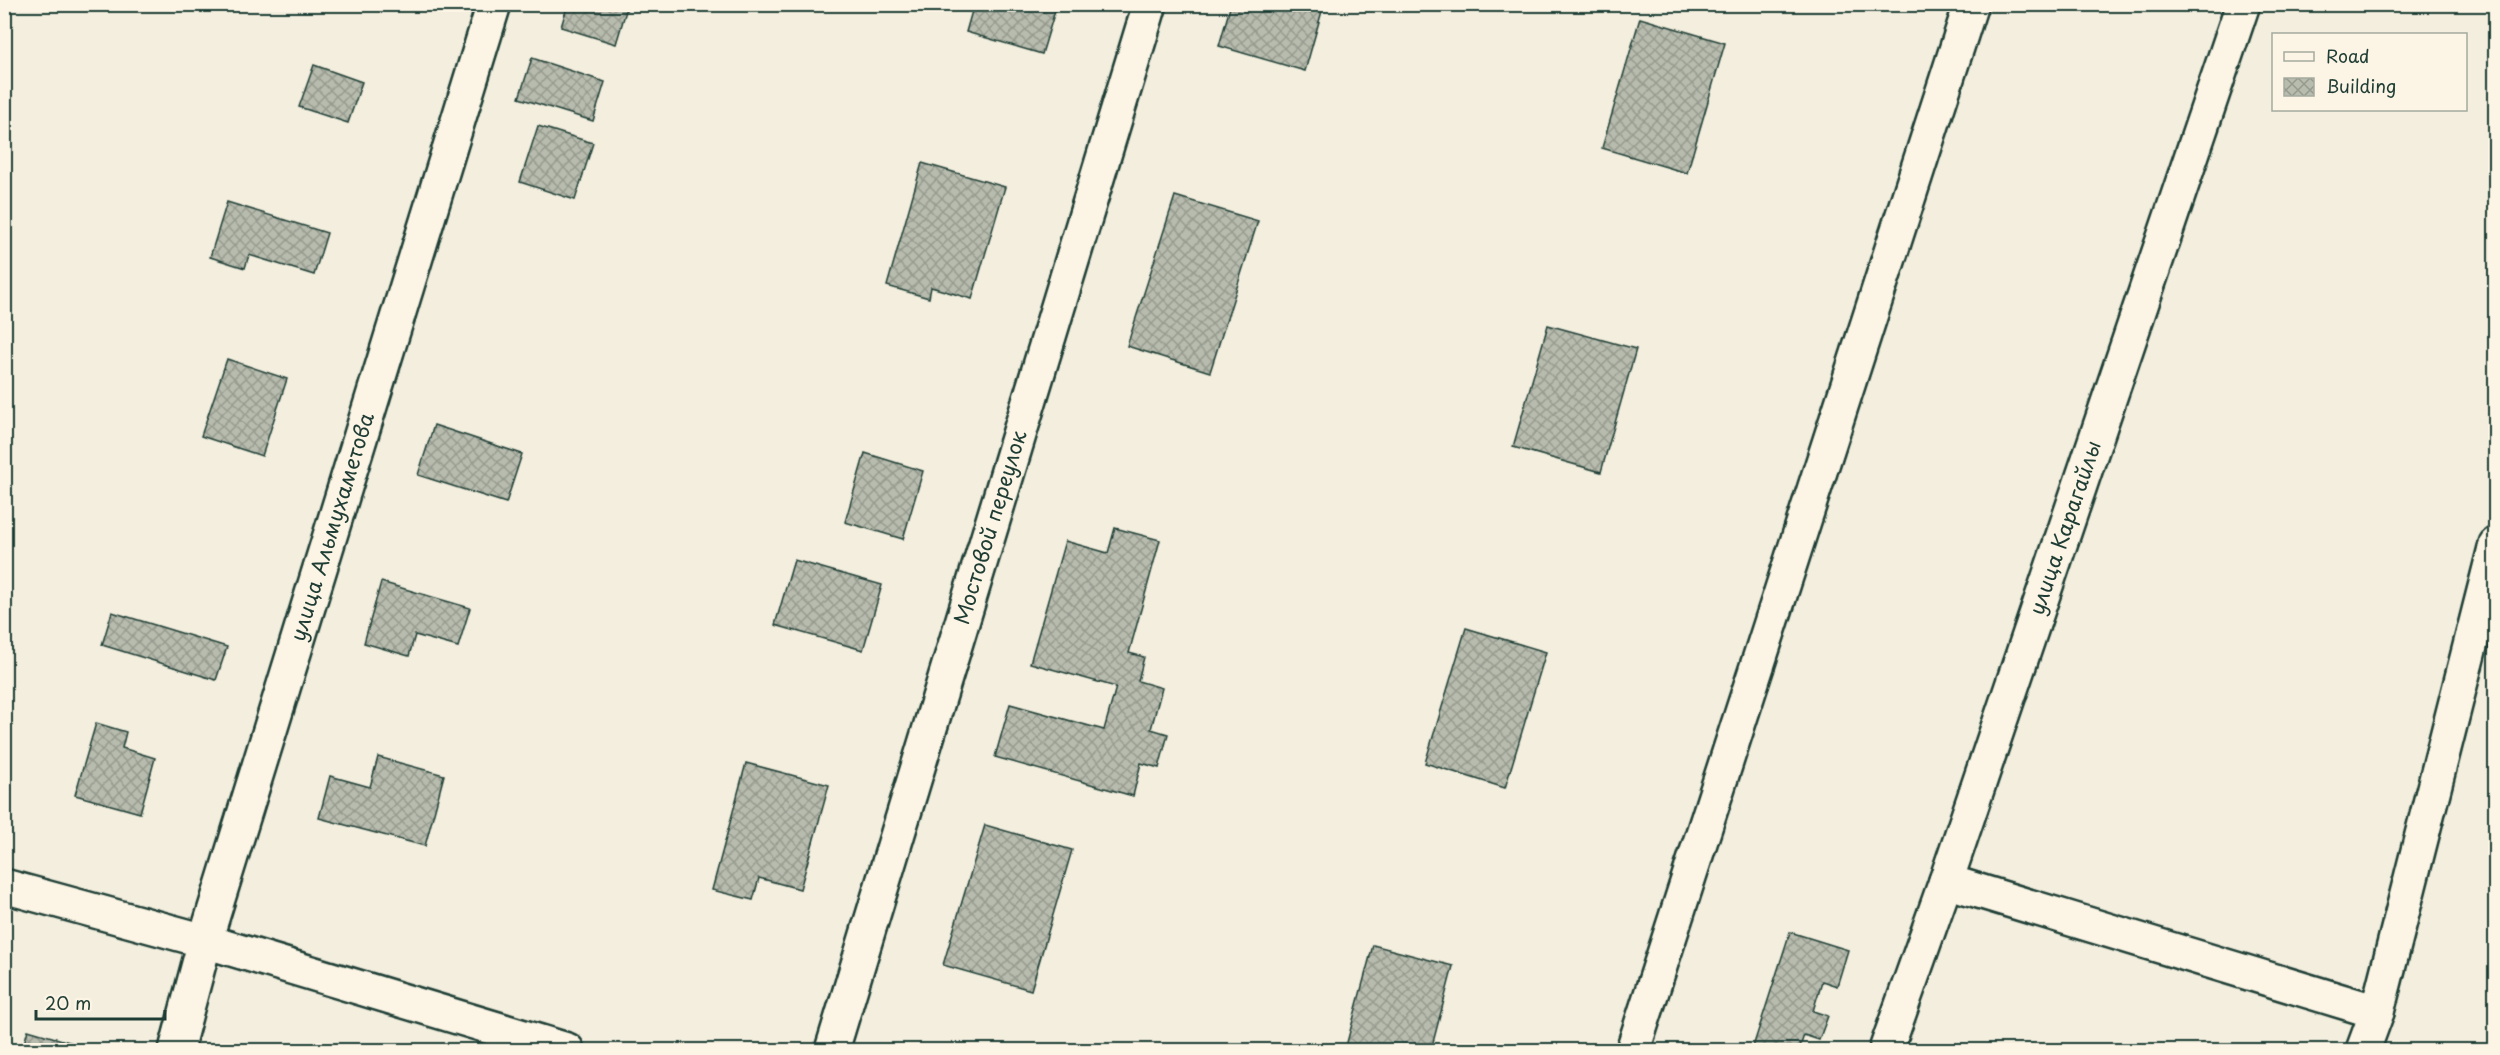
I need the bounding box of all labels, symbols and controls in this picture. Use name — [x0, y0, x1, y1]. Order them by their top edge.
legend — [2272, 33, 2467, 111]
text: Road — [2326, 42, 2370, 69]
text: Building — [2326, 72, 2396, 99]
street label: улица Альмухаметова — [280, 408, 381, 645]
street label: Мостовой переулок — [944, 425, 1034, 628]
street label: улица Карагайлы — [2019, 436, 2108, 619]
scale bar — [36, 983, 165, 1021]
text: 20 m — [45, 989, 91, 1016]

